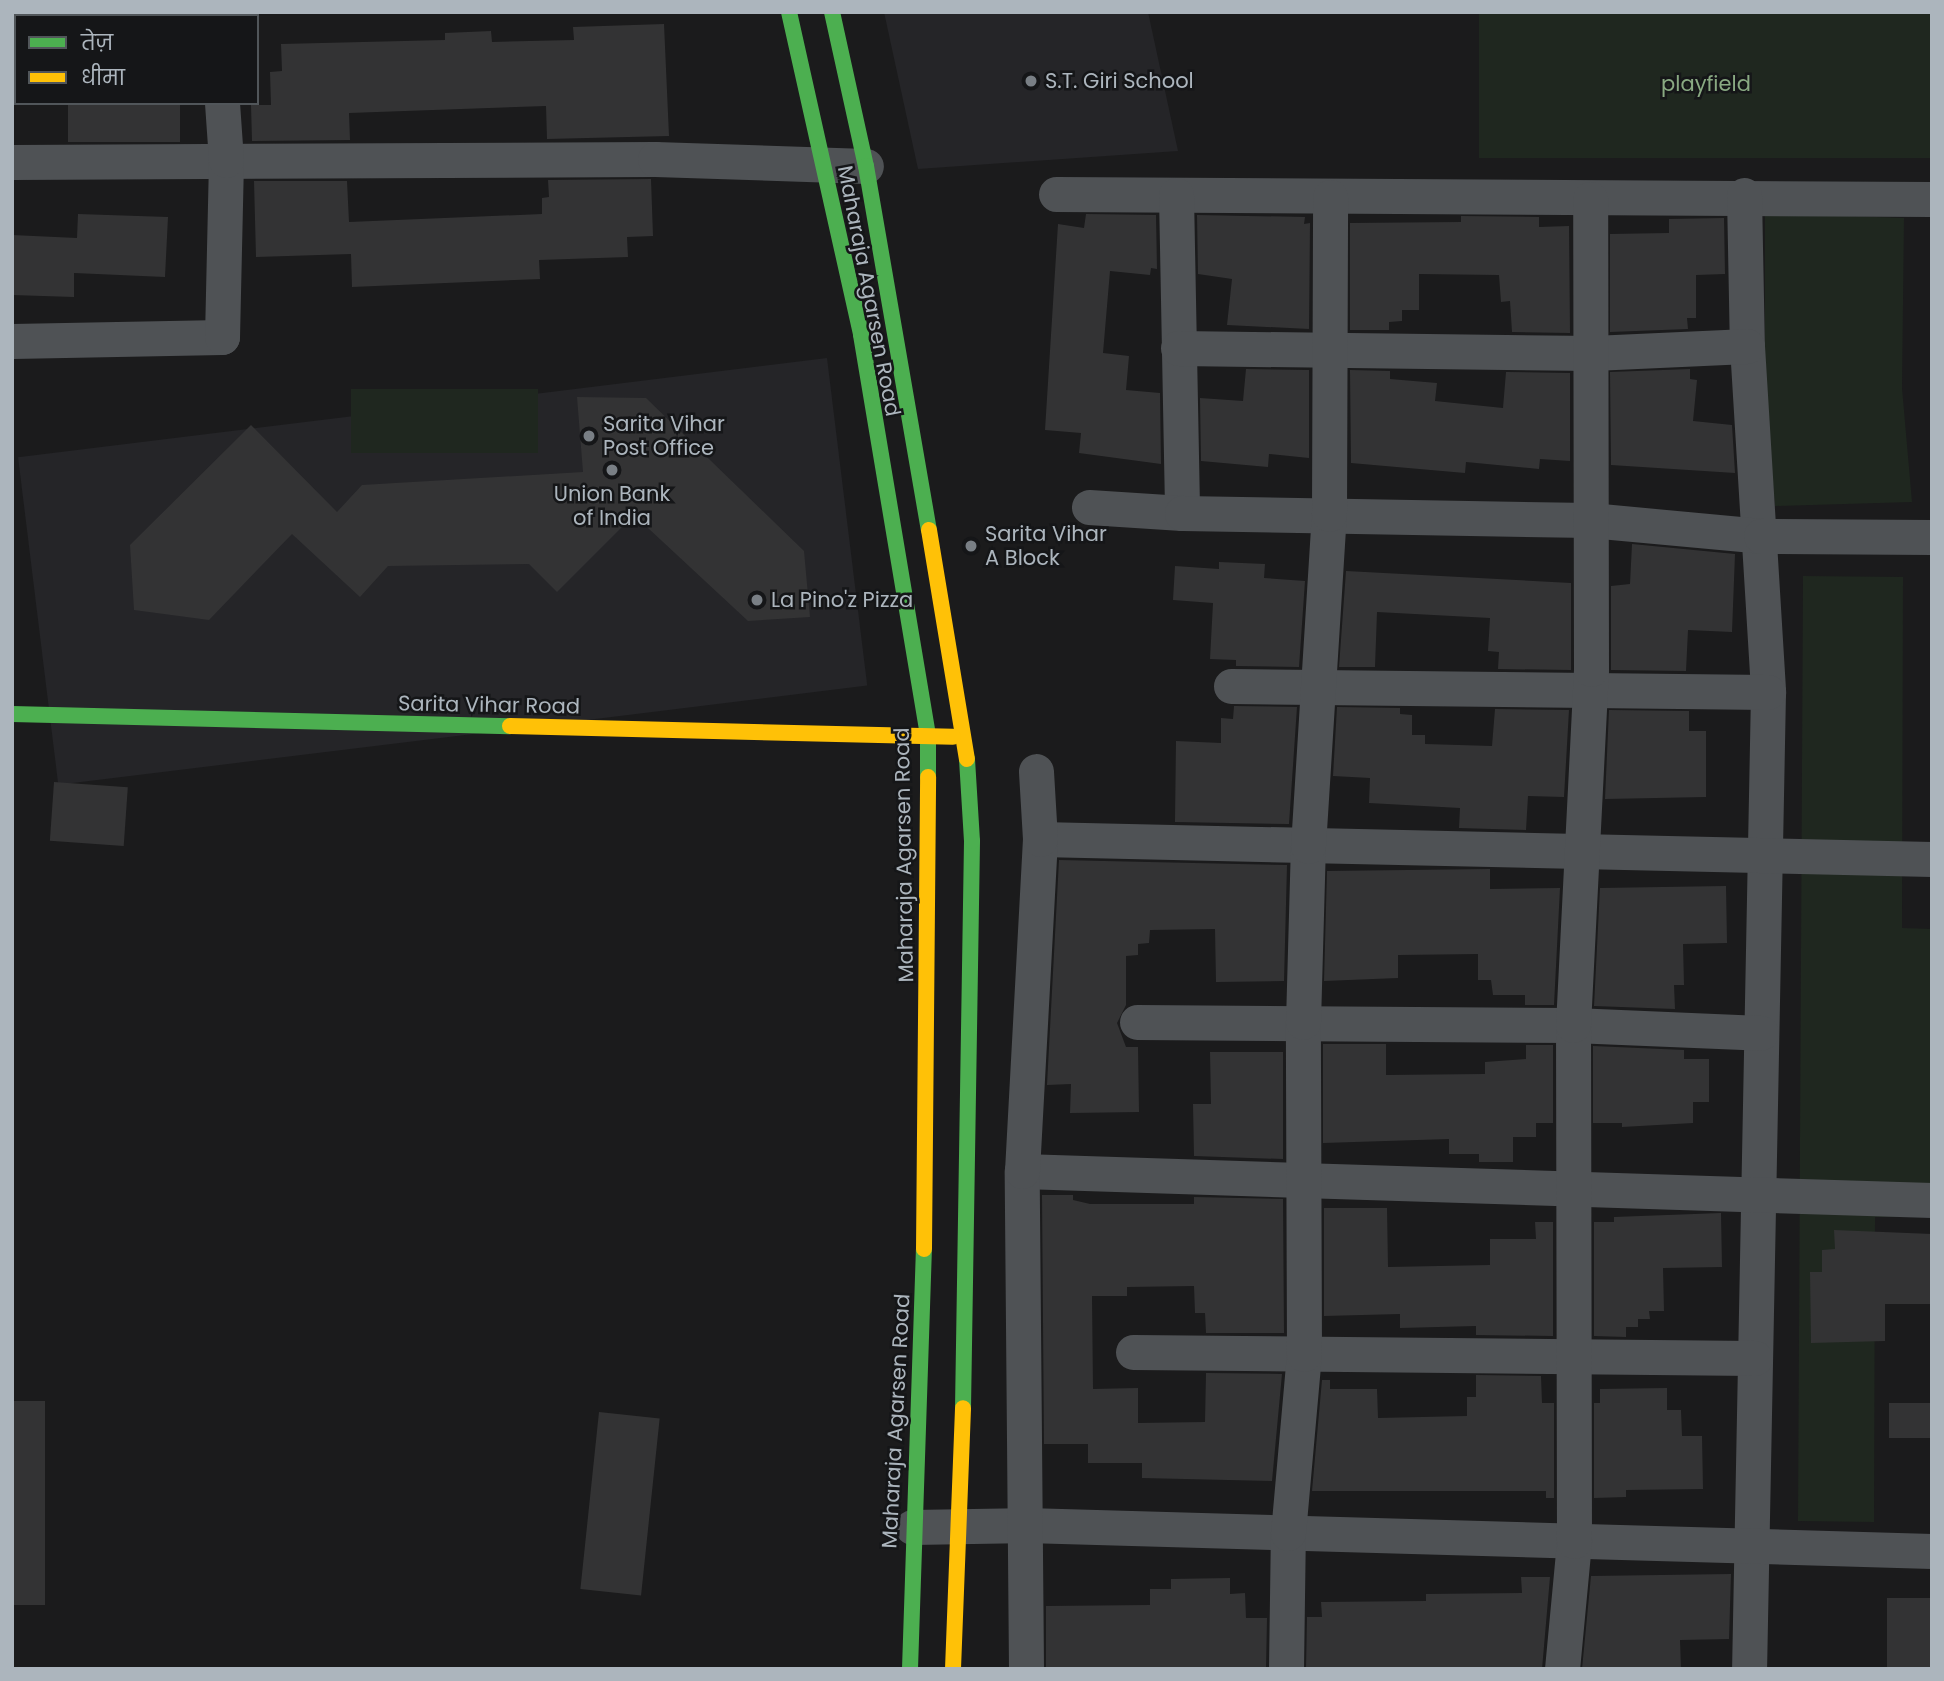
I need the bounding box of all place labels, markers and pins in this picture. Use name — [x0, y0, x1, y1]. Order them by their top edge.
place label: S.T. Giri School — [1045, 68, 1194, 94]
marker: S.T. Giri School — [1023, 73, 1039, 89]
place label: Sarita Vihar Post Office — [603, 411, 725, 461]
marker: Sarita Vihar Post Office — [581, 428, 597, 444]
marker: Union Bank of India — [604, 462, 620, 478]
place label: Union Bank of India — [554, 481, 670, 531]
place label: Sarita Vihar A Block — [985, 521, 1107, 571]
marker: Sarita Vihar A Block — [963, 538, 979, 554]
place label: La Pino'z Pizza — [771, 587, 913, 613]
marker: La Pino'z Pizza — [749, 592, 765, 608]

